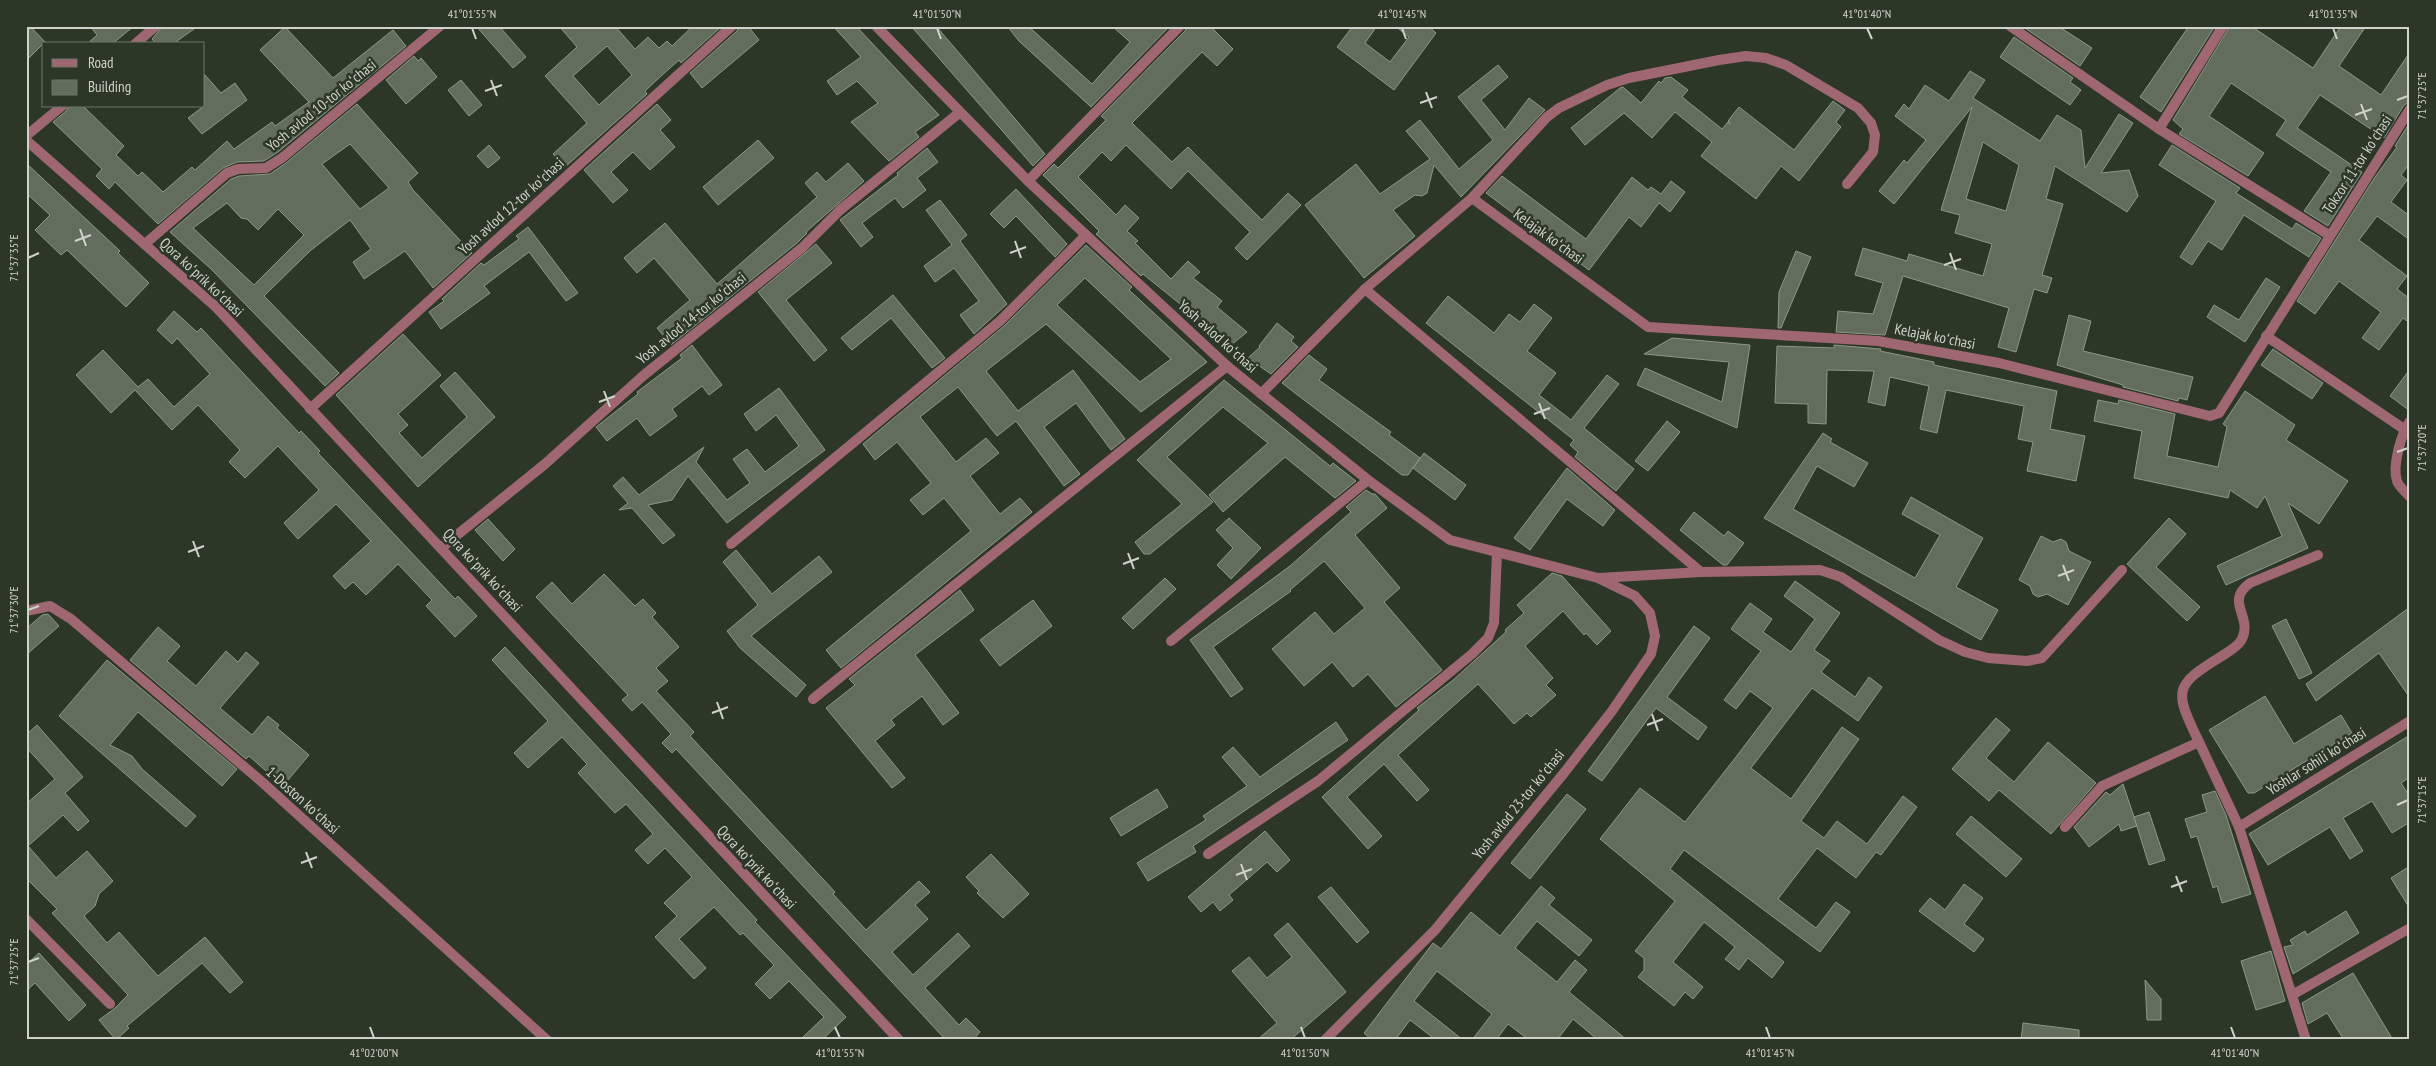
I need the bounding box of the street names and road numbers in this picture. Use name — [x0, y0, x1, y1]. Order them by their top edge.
street label: Yosh avlod 10-tor koʻchasi — [262, 55, 380, 155]
street label: Tokzor 11-tor koʻchasi — [2318, 111, 2396, 217]
street label: Yosh avlod 12-tor koʻchasi — [454, 153, 568, 259]
street label: Kelajak koʻchasi — [1510, 204, 1588, 268]
street label: Qora koʻprik koʻchasi — [156, 233, 248, 321]
street label: Yosh avlod 14-tor koʻchasi — [632, 268, 750, 368]
street label: Yosh avlod koʻchasi — [1174, 295, 1262, 377]
street label: Kelajak koʻchasi — [1893, 319, 1977, 353]
street label: Qora koʻprik koʻchasi — [439, 524, 527, 616]
street label: Yoshlar sohili koʻchasi — [2263, 723, 2369, 799]
street label: Yosh avlod 23-tor koʻchasi — [1468, 745, 1568, 863]
street label: 1-Doston koʻchasi — [262, 762, 344, 838]
street label: Qora koʻprik koʻchasi — [713, 821, 801, 913]

